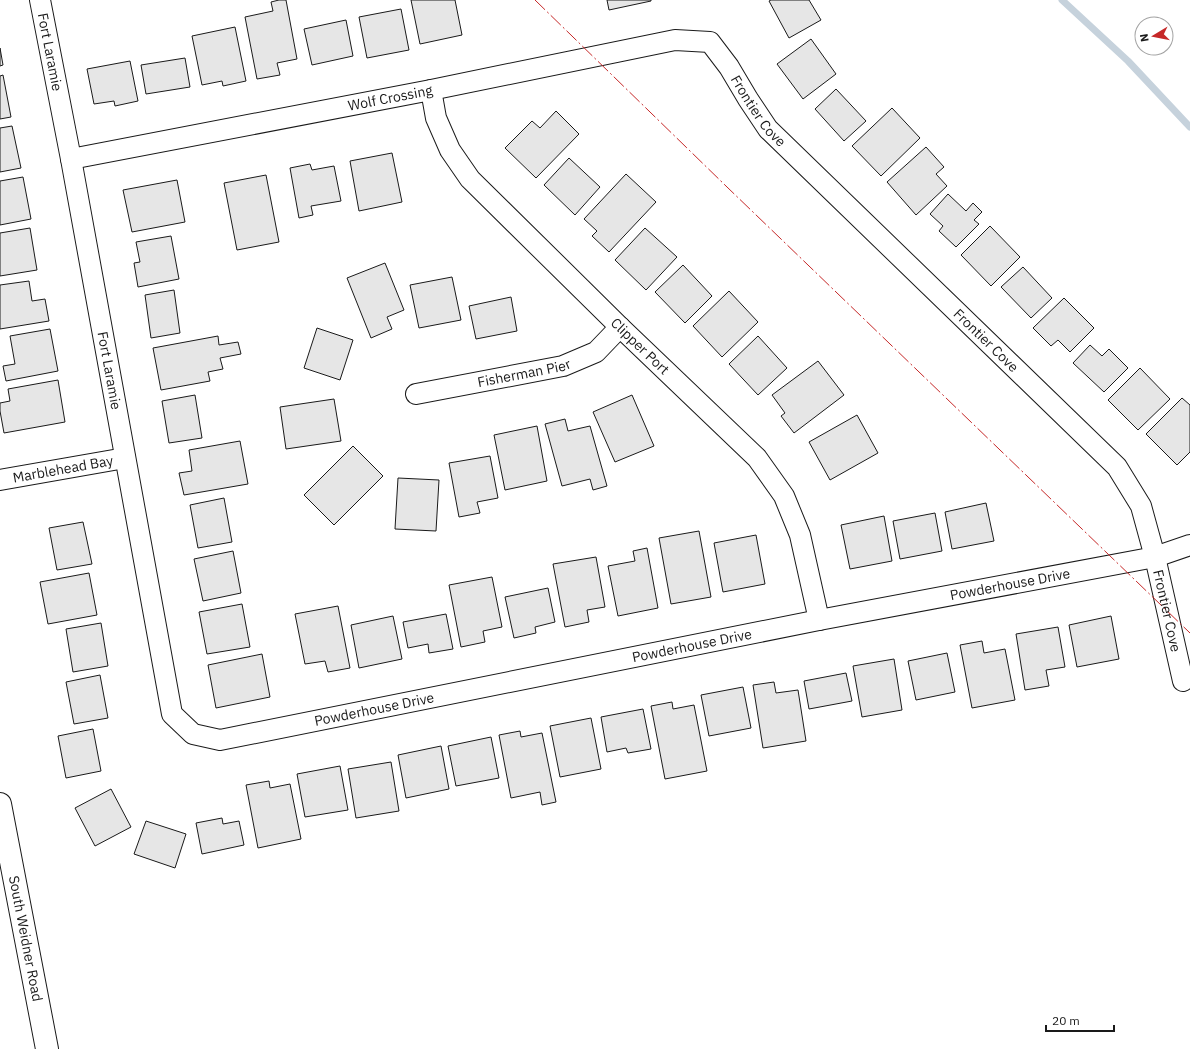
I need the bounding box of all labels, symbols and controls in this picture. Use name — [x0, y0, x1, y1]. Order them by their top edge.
street label: Fort Laramie — [34, 11, 67, 93]
north arrow — [1134, 16, 1174, 56]
text: N — [1137, 33, 1152, 43]
street label: Frontier Cove — [727, 72, 790, 151]
street label: Wolf Crossing — [346, 81, 435, 115]
street label: Frontier Cove — [950, 305, 1023, 376]
street label: Clipper Port — [607, 314, 673, 378]
street label: Fort Laramie — [94, 330, 126, 411]
street label: Fisherman Pier — [476, 355, 574, 391]
street label: Marblehead Bay — [11, 451, 115, 487]
street label: Powderhouse Drive — [949, 564, 1072, 604]
street label: Frontier Cove — [1149, 568, 1185, 654]
street label: Powderhouse Drive — [630, 625, 754, 666]
street label: Powderhouse Drive — [313, 688, 436, 730]
street label: South Weidner Road — [5, 874, 47, 1003]
scale bar — [1046, 1007, 1114, 1033]
text: 20 m — [1052, 1013, 1080, 1028]

